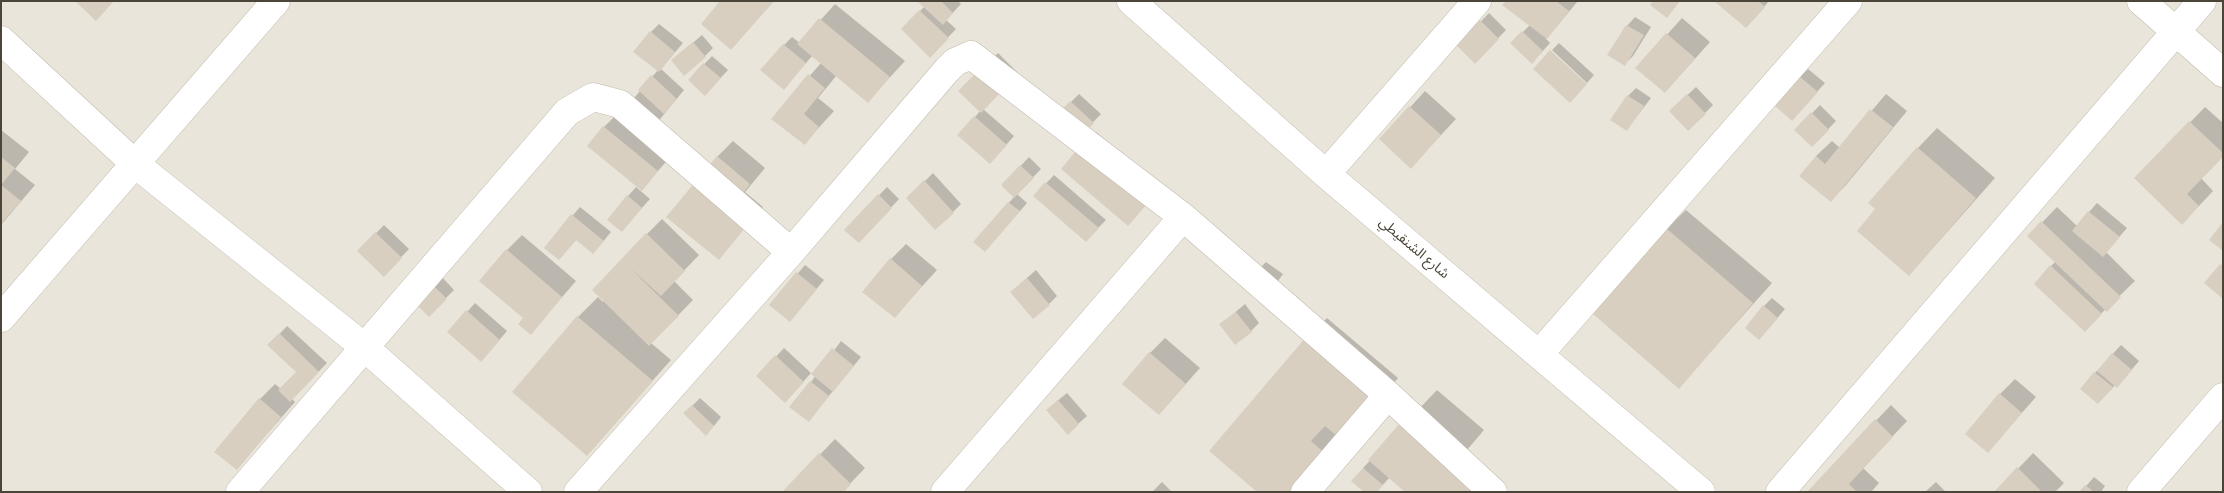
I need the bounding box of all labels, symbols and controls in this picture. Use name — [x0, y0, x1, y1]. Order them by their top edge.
street label: شارع الشنقيطي — [1375, 214, 1453, 282]

